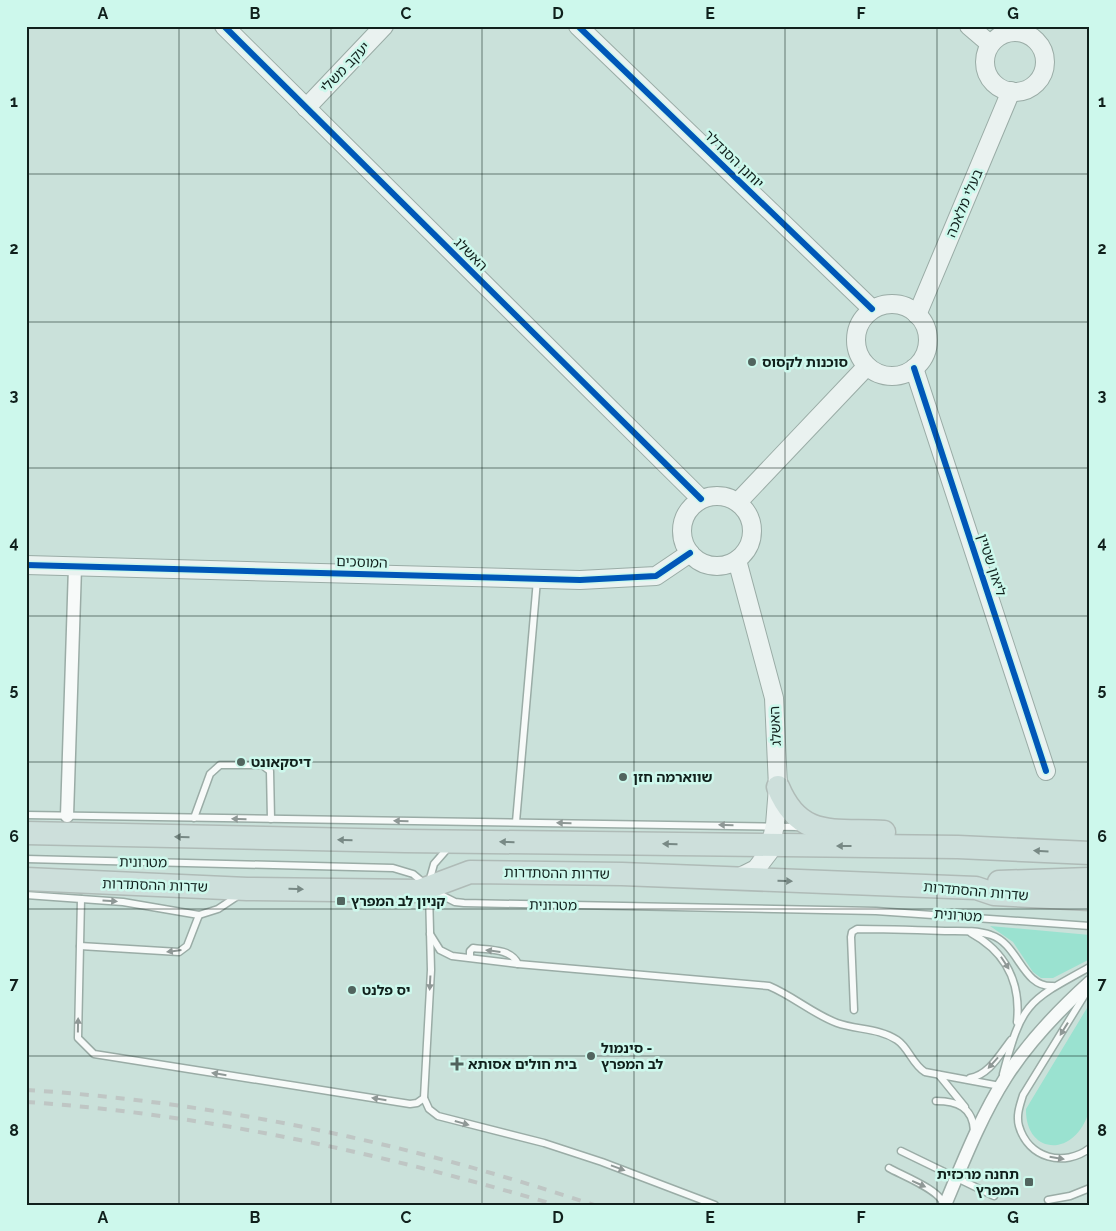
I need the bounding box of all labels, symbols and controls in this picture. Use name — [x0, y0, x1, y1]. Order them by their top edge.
text: A — [98, 4, 109, 23]
text: B — [250, 4, 261, 23]
text: C — [401, 4, 412, 23]
text: D — [552, 4, 564, 23]
text: E — [705, 4, 715, 23]
text: F — [856, 4, 866, 23]
text: G — [1007, 4, 1019, 23]
street label: יעקב משלי — [317, 39, 373, 95]
text: 1 — [10, 92, 18, 111]
text: 1 — [1098, 92, 1106, 111]
street label: יוחנן הסנדלר — [701, 127, 767, 191]
street label: בעלי מלאכה — [942, 166, 986, 240]
street label: האשלג — [451, 234, 491, 274]
text: 2 — [9, 239, 19, 258]
text: 2 — [1097, 239, 1107, 258]
place label: סוכנות לקסוס — [762, 354, 848, 370]
marker: סוכנות לקסוס — [746, 356, 758, 368]
text: 3 — [10, 386, 19, 405]
text: 3 — [1098, 386, 1107, 405]
street label: ליאון שטיין — [974, 532, 1010, 598]
text: 4 — [9, 533, 19, 552]
text: 4 — [1097, 533, 1107, 552]
street label: המוסכים — [336, 553, 388, 571]
text: 5 — [10, 680, 19, 699]
text: 5 — [1098, 680, 1107, 699]
street label: האשלג — [766, 706, 784, 746]
place label: דיסקאונט — [251, 754, 311, 770]
marker: דיסקאונט — [235, 756, 247, 768]
place label: שווארמה חזן — [633, 769, 713, 785]
marker: שווארמה חזן — [617, 771, 629, 783]
one-way arrow — [231, 815, 247, 823]
one-way arrow — [393, 817, 409, 825]
one-way arrow — [556, 819, 572, 827]
one-way arrow — [718, 820, 734, 828]
text: 6 — [9, 827, 19, 846]
text: 6 — [1097, 827, 1107, 846]
one-way arrow — [174, 833, 190, 841]
one-way arrow — [337, 836, 353, 844]
one-way arrow — [499, 838, 515, 846]
one-way arrow — [662, 840, 678, 848]
one-way arrow — [835, 842, 851, 850]
one-way arrow — [1033, 847, 1049, 855]
street label: מטרונית — [119, 854, 167, 870]
street label: שדרות ההסתדרות — [504, 864, 610, 882]
street label: שדרות ההסתדרות — [102, 875, 208, 895]
one-way arrow — [777, 877, 793, 885]
street label: שדרות ההסתדרות — [923, 878, 1029, 904]
one-way arrow — [288, 885, 304, 893]
place label: קניון לב המפרץ — [351, 893, 445, 909]
marker: קניון לב המפרץ — [335, 895, 347, 907]
one-way arrow — [102, 897, 118, 905]
street label: מטרונית — [529, 897, 577, 913]
street label: מטרונית — [933, 905, 983, 925]
one-way arrow — [165, 947, 181, 955]
one-way arrow — [485, 947, 501, 955]
one-way arrow — [1000, 956, 1010, 969]
text: 7 — [10, 974, 19, 993]
text: 7 — [1098, 974, 1107, 993]
one-way arrow — [426, 975, 434, 991]
place label: יס פלנט — [362, 982, 410, 998]
marker: יס פלנט — [346, 984, 358, 996]
one-way arrow — [74, 1016, 82, 1032]
one-way arrow — [1060, 1022, 1069, 1035]
place label: סינמול - לב המפרץ — [601, 1040, 663, 1072]
marker: סינמול - לב המפרץ — [585, 1050, 597, 1062]
place label: בית חולים אסותא — [468, 1056, 577, 1072]
one-way arrow — [987, 1056, 999, 1068]
marker: בית חולים אסותא — [450, 1057, 464, 1071]
one-way arrow — [211, 1069, 227, 1077]
one-way arrow — [371, 1095, 387, 1103]
one-way arrow — [455, 1120, 470, 1128]
text: 8 — [9, 1121, 19, 1140]
text: 8 — [1097, 1121, 1107, 1140]
one-way arrow — [1050, 1154, 1066, 1162]
one-way arrow — [611, 1165, 626, 1172]
place label: תחנה מרכזית המפרץ — [937, 1166, 1019, 1198]
marker: תחנה מרכזית המפרץ — [1023, 1176, 1035, 1188]
one-way arrow — [912, 1181, 926, 1189]
text: A — [98, 1208, 109, 1227]
text: B — [250, 1208, 261, 1227]
text: C — [401, 1208, 412, 1227]
text: D — [552, 1208, 564, 1227]
text: E — [705, 1208, 715, 1227]
text: F — [856, 1208, 866, 1227]
text: G — [1007, 1208, 1019, 1227]

